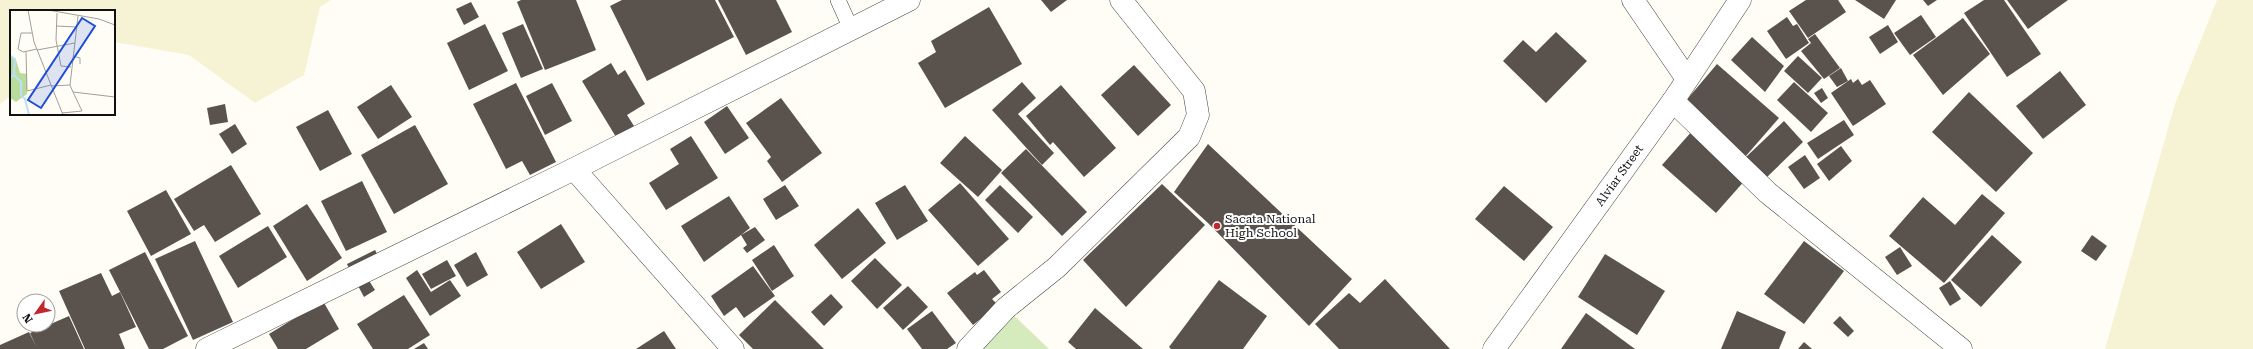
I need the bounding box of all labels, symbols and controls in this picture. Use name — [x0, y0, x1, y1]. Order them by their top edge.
inset map — [10, 10, 115, 115]
street label: Alviar Street — [1592, 142, 1646, 209]
place label: Sacata National High School — [1225, 212, 1316, 240]
marker: Sacata National High School — [1212, 221, 1222, 231]
north arrow — [16, 293, 56, 333]
text: N — [20, 311, 36, 325]

